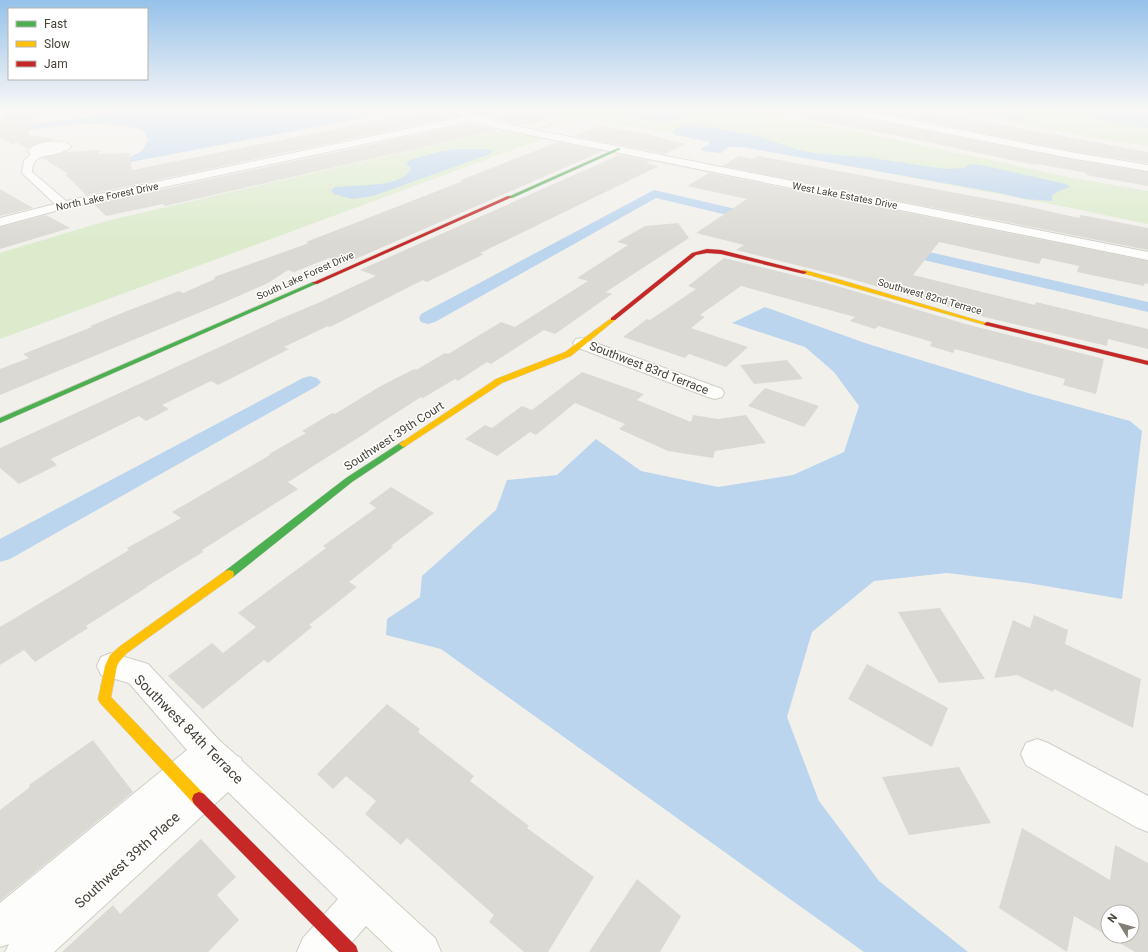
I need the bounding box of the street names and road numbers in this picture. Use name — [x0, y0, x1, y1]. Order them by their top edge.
street label: North Lake Forest Drive — [55, 180, 159, 213]
street label: West Lake Estates Drive — [791, 180, 898, 211]
street label: South Lake Forest Drive — [255, 249, 355, 302]
street label: Southwest 82nd Terrace — [877, 276, 983, 317]
street label: Southwest 83rd Terrace — [587, 339, 711, 397]
street label: Southwest 39th Court — [341, 398, 447, 474]
street label: Southwest 84th Terrace — [131, 671, 247, 787]
street label: Southwest 39th Place — [71, 809, 183, 911]

